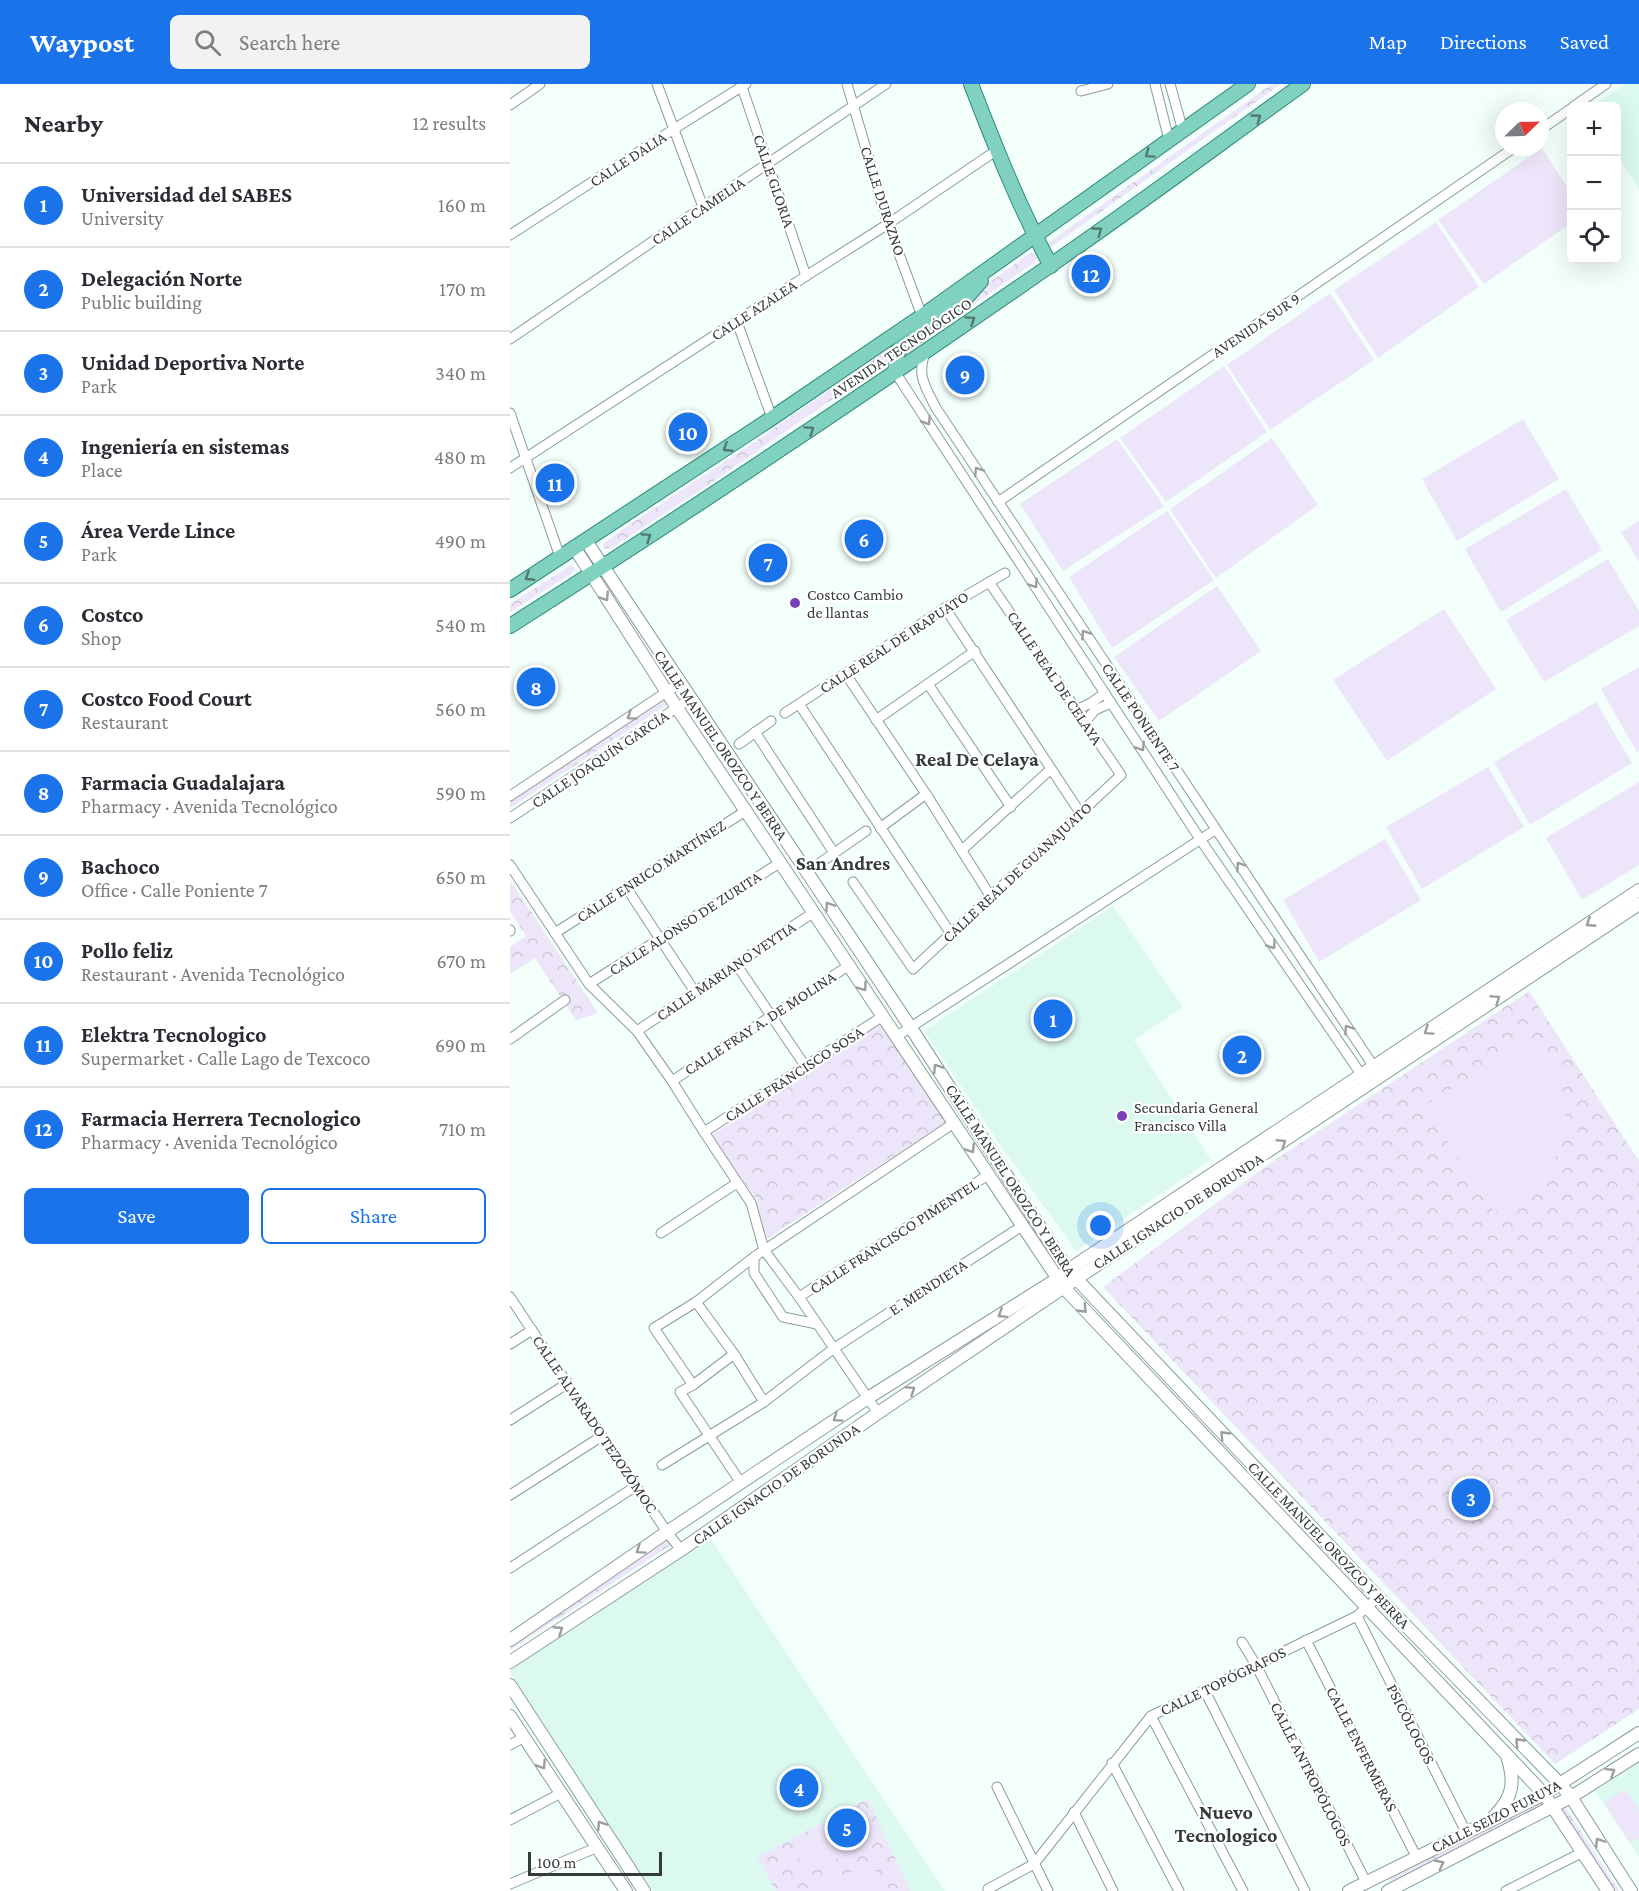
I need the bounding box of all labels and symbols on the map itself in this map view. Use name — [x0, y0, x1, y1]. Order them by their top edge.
north arrow — [1495, 102, 1549, 156]
one-way arrow — [1250, 114, 1261, 125]
street label: CALLE DALIA — [587, 128, 670, 190]
street label: CALLE GLORIA — [750, 132, 798, 231]
street label: CALLE DURAZNO — [857, 144, 909, 258]
one-way arrow — [1145, 147, 1156, 158]
street label: CALLE CAMELIA — [648, 173, 748, 248]
one-way arrow — [1092, 228, 1103, 239]
pin: 12 — [1072, 252, 1110, 297]
street label: CALLE AZALEA — [708, 276, 801, 344]
street label: AVENIDA SUR 9 — [1209, 289, 1303, 361]
street label: AVENIDA TECNOLÓGICO — [827, 294, 975, 402]
one-way arrow — [964, 316, 975, 327]
pin: 9 — [946, 352, 984, 398]
pin: 10 — [668, 410, 708, 454]
one-way arrow — [919, 415, 930, 426]
one-way arrow — [803, 426, 814, 437]
one-way arrow — [723, 441, 734, 452]
pin: 11 — [536, 460, 574, 506]
one-way arrow — [973, 467, 985, 477]
pin: 6 — [844, 516, 884, 562]
one-way arrow — [641, 534, 652, 545]
pin: 7 — [748, 540, 788, 586]
one-way arrow — [525, 570, 535, 582]
one-way arrow — [1026, 578, 1037, 589]
place label: Costco Cambio de llantas — [807, 586, 903, 621]
street label: CALLE REAL DE IRAPUATO — [816, 587, 972, 697]
one-way arrow — [598, 590, 609, 601]
marker: Costco Cambio de llantas — [788, 596, 802, 610]
street label: CALLE REAL DE CELAYA — [1004, 608, 1107, 749]
one-way arrow — [1081, 630, 1092, 641]
street label: CALLE MANUEL OROZCO Y BERRA — [651, 647, 792, 844]
street label: CALLE PONIENTE 7 — [1098, 660, 1184, 775]
pin: 8 — [516, 664, 556, 710]
street label: CALLE JOAQUÍN GARCÍA — [528, 706, 673, 812]
one-way arrow — [627, 709, 638, 720]
one-way arrow — [1133, 741, 1144, 752]
district label: Real De Celaya — [915, 748, 1039, 770]
street label: CALLE REAL DE GUANAJUATO — [939, 798, 1096, 946]
street label: CALLE ENRICO MARTÍNEZ — [573, 817, 729, 925]
district label: San Andres — [796, 852, 890, 874]
one-way arrow — [1236, 862, 1247, 873]
street label: CALLE ALONSO DE ZURITA — [606, 867, 765, 978]
one-way arrow — [825, 902, 836, 913]
one-way arrow — [1586, 915, 1596, 927]
street label: CALLE MARIANO VEYTIA — [653, 918, 800, 1024]
one-way arrow — [1265, 938, 1276, 949]
street label: CALLE FRAY A. DE MOLINA — [681, 967, 840, 1078]
one-way arrow — [856, 981, 867, 992]
one-way arrow — [1490, 995, 1501, 1006]
pin: 1 — [1034, 996, 1072, 1042]
street label: CALLE FRANCISCO SOSA — [722, 1022, 867, 1125]
one-way arrow — [1424, 1023, 1434, 1035]
one-way arrow — [1344, 1024, 1355, 1035]
pin: 2 — [1222, 1032, 1262, 1078]
one-way arrow — [933, 1064, 945, 1074]
street label: CALLE MANUEL OROZCO Y BERRA — [942, 1081, 1080, 1280]
place label: Secundaria General Francisco Villa — [1134, 1099, 1258, 1134]
marker: Secundaria General Francisco Villa — [1115, 1109, 1129, 1123]
one-way arrow — [1276, 1138, 1286, 1150]
one-way arrow — [964, 1143, 975, 1154]
street label: CALLE IGNACIO DE BORUNDA — [1090, 1149, 1267, 1272]
street label: CALLE FRANCISCO PIMENTEL — [807, 1175, 981, 1297]
your location — [1086, 1211, 1115, 1240]
street label: E. MENDIETA — [886, 1255, 971, 1318]
one-way arrow — [1076, 1301, 1087, 1312]
one-way arrow — [998, 1306, 1008, 1318]
street label: CALLE ALVARADO TEZOZÓMOC — [529, 1332, 661, 1516]
one-way arrow — [905, 1386, 915, 1398]
one-way arrow — [833, 1411, 844, 1422]
street label: CALLE IGNACIO DE BORUNDA — [689, 1419, 863, 1548]
one-way arrow — [1220, 1432, 1231, 1442]
street label: CALLE MANUEL OROZCO Y BERRA — [1245, 1458, 1414, 1633]
pin: 3 — [1452, 1476, 1490, 1520]
one-way arrow — [636, 1543, 647, 1554]
one-way arrow — [552, 1626, 563, 1637]
street label: CALLE TOPÓGRAFOS — [1157, 1643, 1289, 1719]
street label: PSICÓLOGOS — [1384, 1681, 1438, 1767]
street label: CALLE ENFERMERAS — [1323, 1684, 1401, 1814]
street label: CALLE ANTROPÓLOGOS — [1267, 1699, 1355, 1849]
one-way arrow — [1516, 1739, 1527, 1750]
one-way arrow — [535, 1758, 546, 1769]
pin: 4 — [780, 1766, 818, 1810]
one-way arrow — [1605, 1768, 1616, 1779]
street label: CALLE SEIZO FURUYA — [1428, 1776, 1564, 1856]
district label: Nuevo Tecnologico — [1175, 1801, 1277, 1846]
pin: 5 — [828, 1806, 866, 1850]
one-way arrow — [597, 1820, 608, 1831]
one-way arrow — [1595, 1838, 1606, 1849]
scale bar — [528, 1849, 662, 1876]
one-way arrow — [1434, 1860, 1445, 1872]

